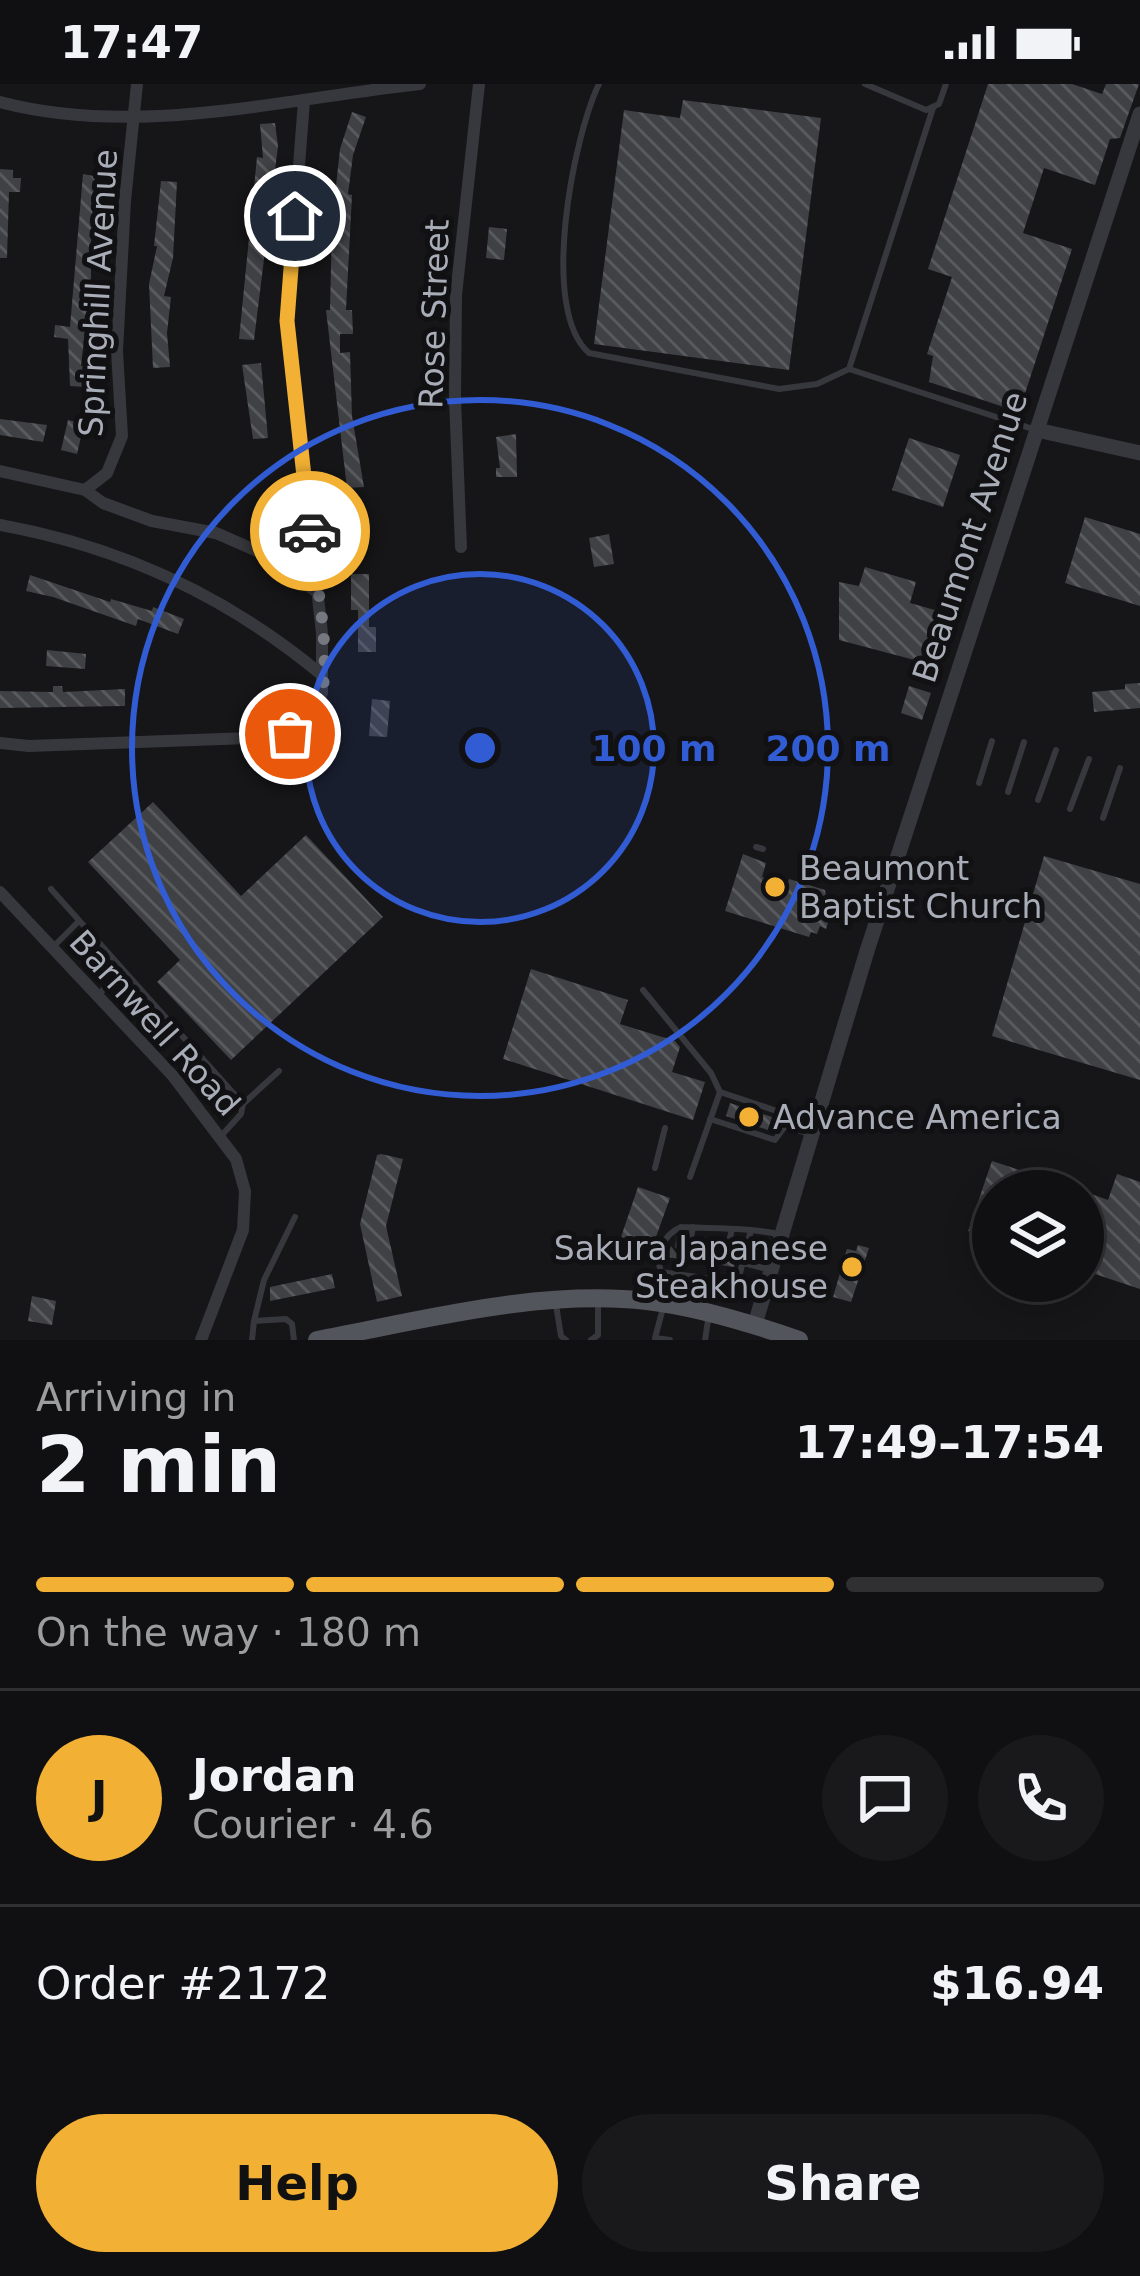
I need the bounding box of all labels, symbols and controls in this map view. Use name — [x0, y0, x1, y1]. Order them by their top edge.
text: 17:47 — [60, 16, 203, 69]
street label: Springhill Avenue — [71, 148, 125, 438]
pin — [244, 165, 346, 267]
icon: home — [262, 183, 328, 249]
street label: Rose Street — [411, 218, 457, 410]
street label: Beaumont Avenue — [905, 387, 1035, 687]
courier — [250, 471, 370, 591]
icon: car — [277, 498, 343, 564]
pin — [239, 683, 341, 785]
icon: bag — [257, 701, 323, 767]
centre of rings — [459, 727, 501, 769]
text: 100 m — [591, 728, 717, 769]
text: 200 m — [765, 728, 891, 769]
place label: Beaumont Baptist Church — [799, 849, 1042, 926]
marker: Beaumont Baptist Church — [762, 874, 788, 900]
street label: Barnwell Road — [62, 922, 248, 1124]
place label: Advance America — [773, 1098, 1062, 1137]
marker: Advance America — [736, 1104, 762, 1130]
map controls — [972, 1170, 1104, 1302]
button: layers — [972, 1170, 1104, 1302]
place label: Sakura Japanese Steakhouse — [554, 1229, 828, 1306]
marker: Sakura Japanese Steakhouse — [839, 1254, 865, 1280]
text: Arriving in — [36, 1375, 236, 1420]
text: 17:49–17:54 — [795, 1416, 1104, 1469]
text: 2 min — [36, 1420, 281, 1510]
text: On the way · 180 m — [36, 1610, 421, 1655]
button: chat — [822, 1735, 948, 1861]
button: phone — [978, 1735, 1104, 1861]
text: Jordan — [192, 1749, 356, 1802]
text: J — [91, 1771, 107, 1824]
text: Courier · 4.6 — [192, 1802, 434, 1847]
text: Order #2172 — [36, 1957, 330, 2010]
text: $16.94 — [930, 1957, 1104, 2010]
button: Help — [36, 2114, 558, 2252]
button: Share — [582, 2114, 1104, 2252]

